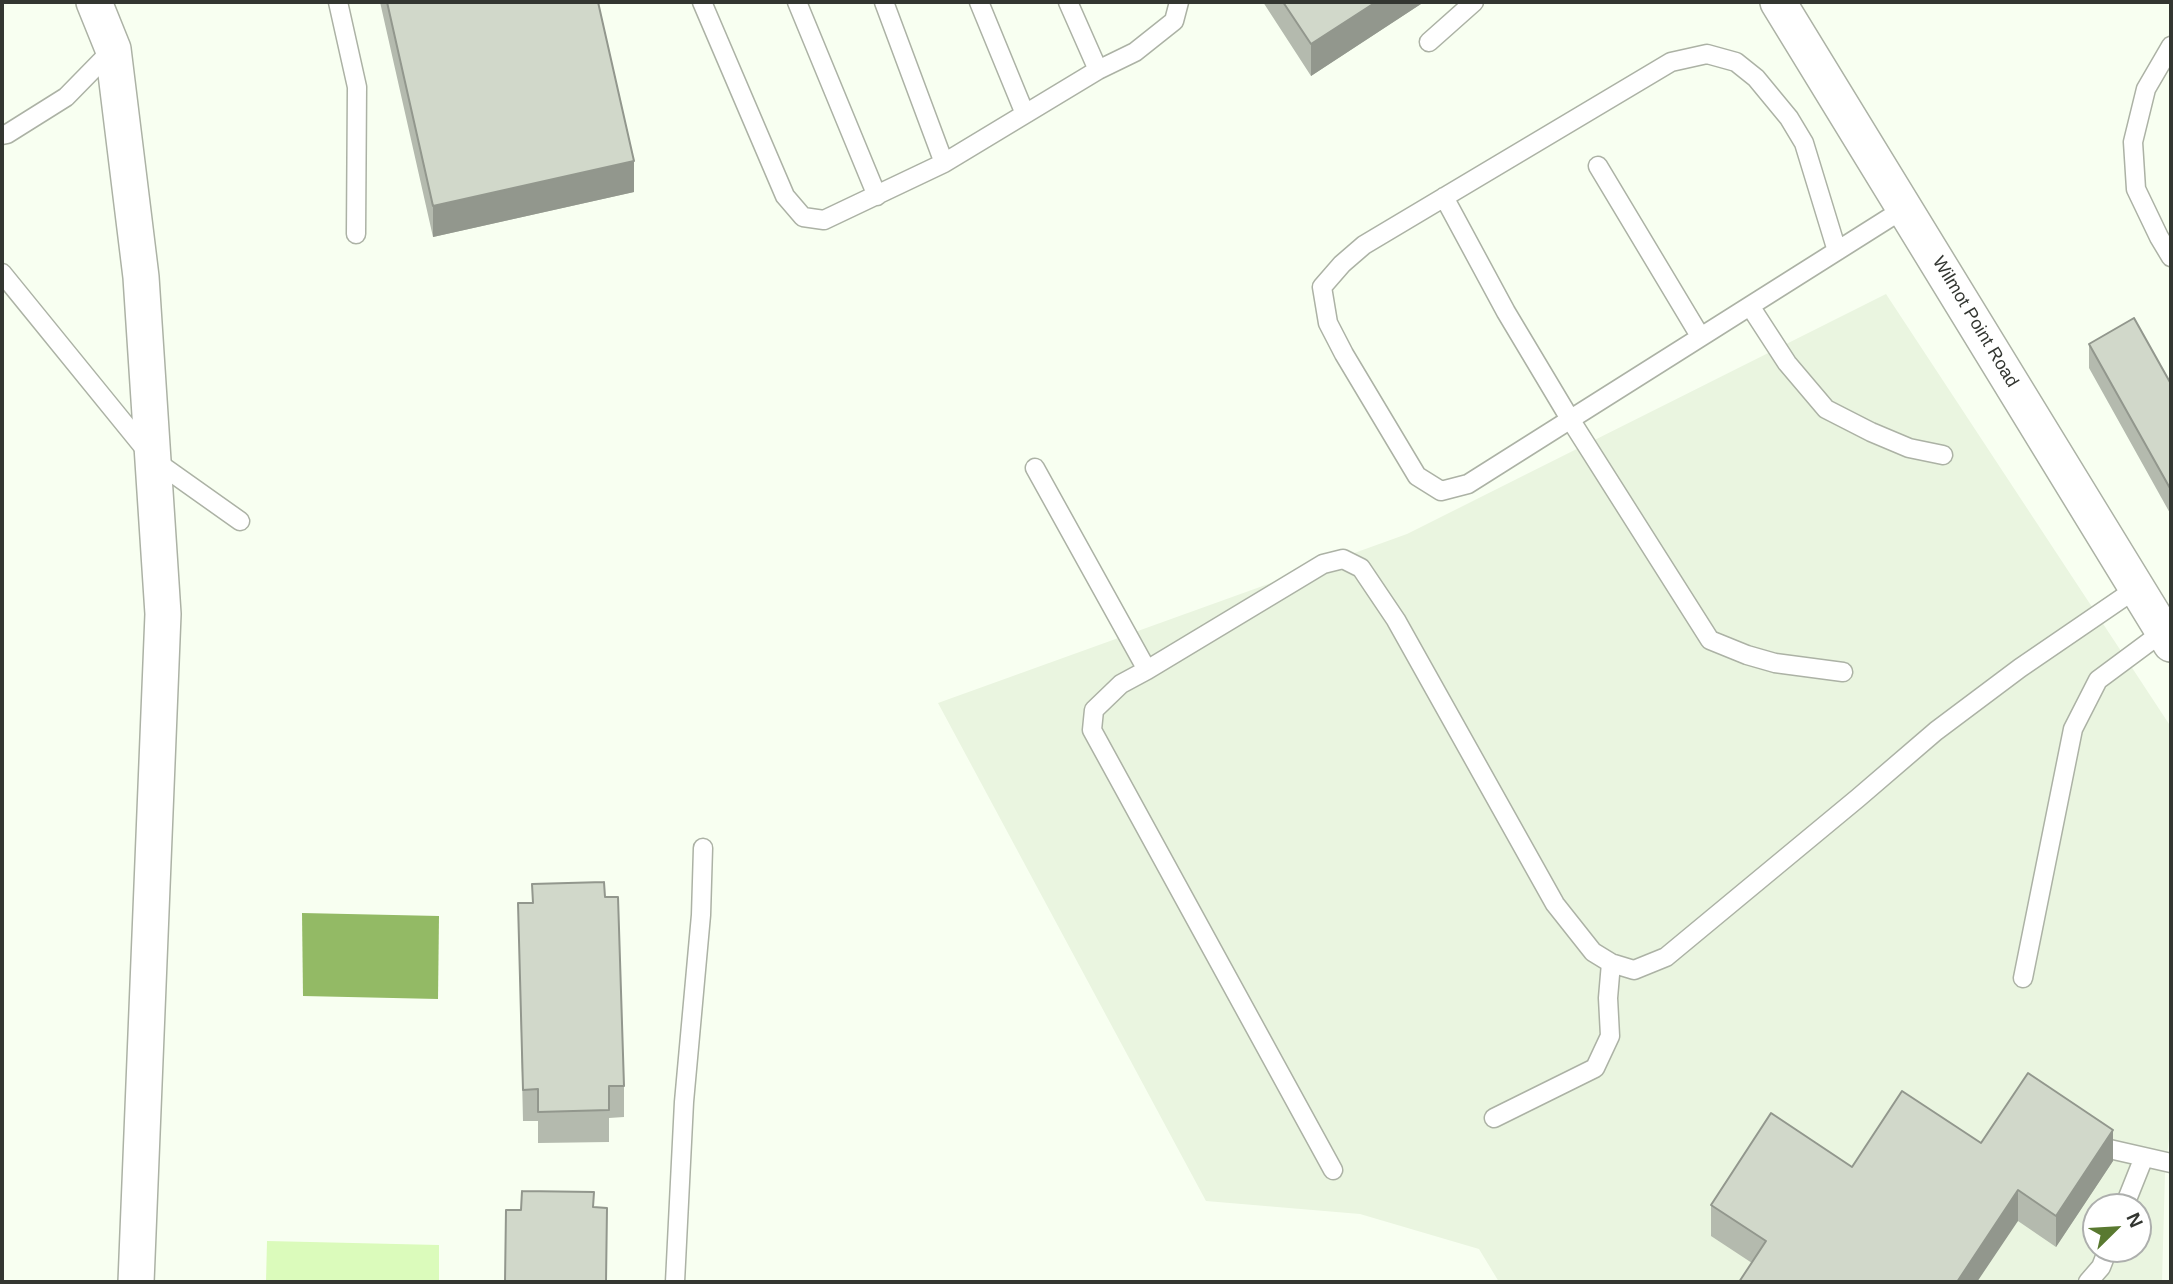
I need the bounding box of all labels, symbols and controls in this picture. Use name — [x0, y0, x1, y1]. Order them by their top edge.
street label: Wilmot Point Road — [1927, 253, 2023, 391]
north arrow — [2082, 1193, 2152, 1263]
text: N — [2122, 1210, 2147, 1231]

